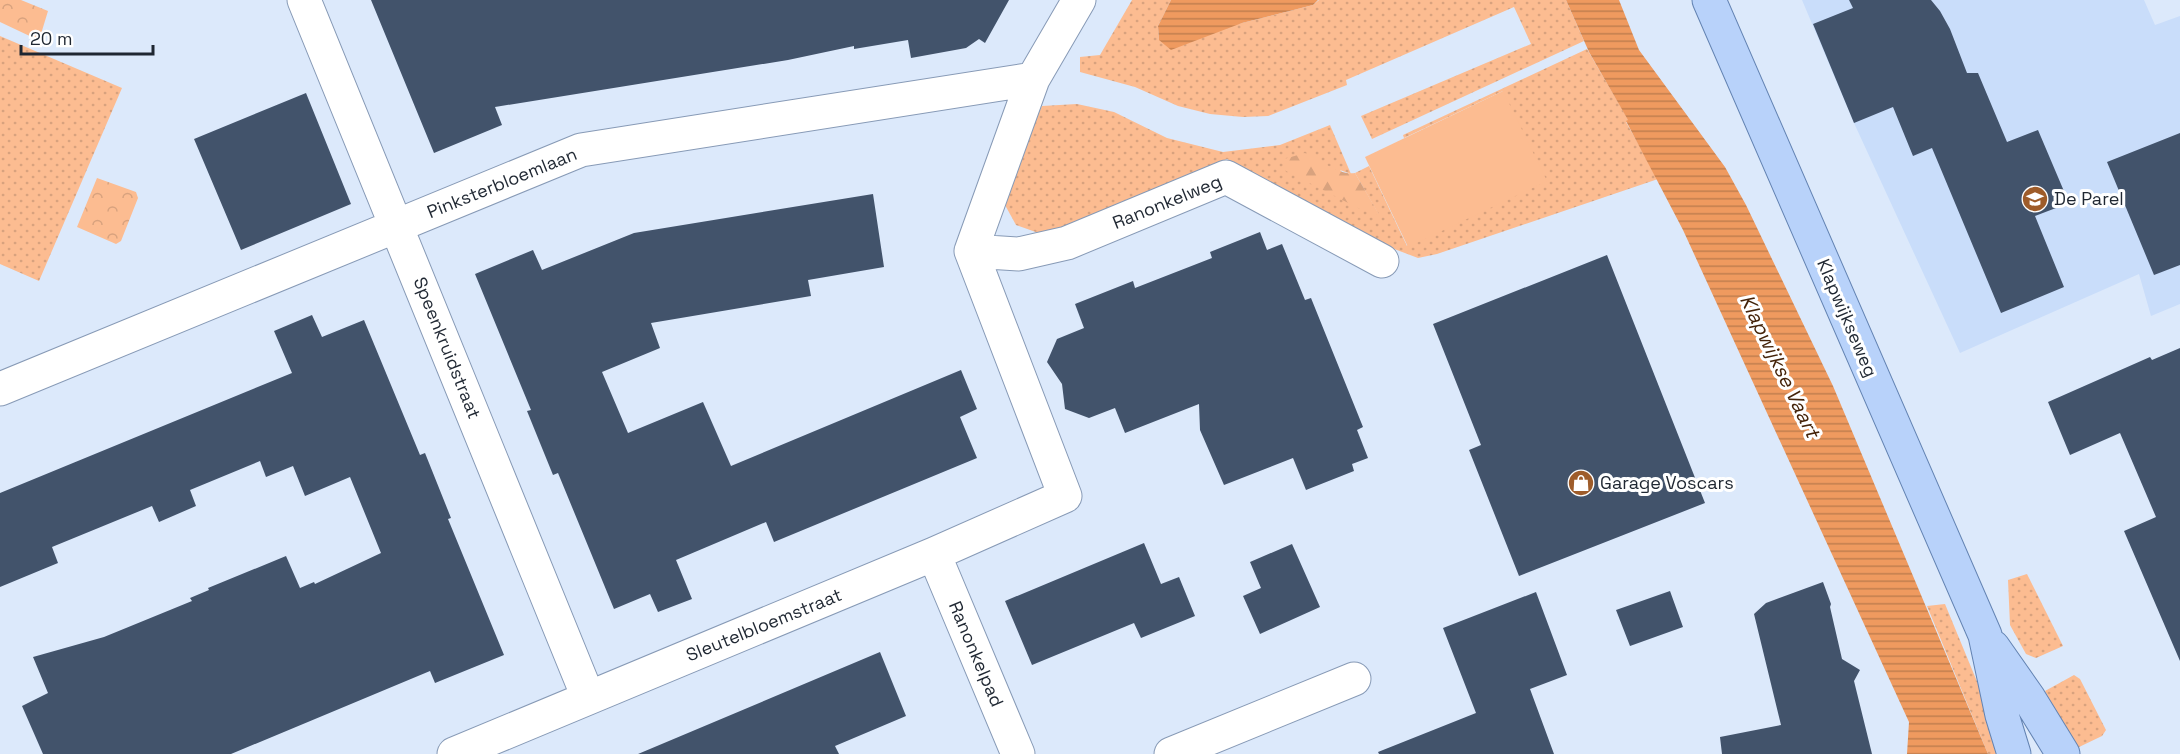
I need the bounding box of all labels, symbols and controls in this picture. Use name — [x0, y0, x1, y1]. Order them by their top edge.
scale bar — [21, 18, 153, 56]
text: 20 m — [30, 27, 73, 50]
street label: Pinksterbloemlaan — [423, 142, 580, 223]
street label: Ranonkelweg — [1109, 169, 1225, 234]
school or university icon: De Parel — [2020, 184, 2050, 214]
place label: De Parel — [2054, 187, 2124, 210]
street label: Klapwijkseweg — [1812, 255, 1883, 380]
street label: Speenkruidstraat — [409, 274, 486, 422]
water label: Klapwijkse Vaart — [1734, 290, 1827, 444]
shop icon: Garage Voscars — [1566, 468, 1596, 498]
place label: Garage Voscars — [1600, 471, 1734, 494]
street label: Sleutelbloemstraat — [683, 583, 845, 666]
street label: Ranonkelpad — [944, 598, 1009, 710]

